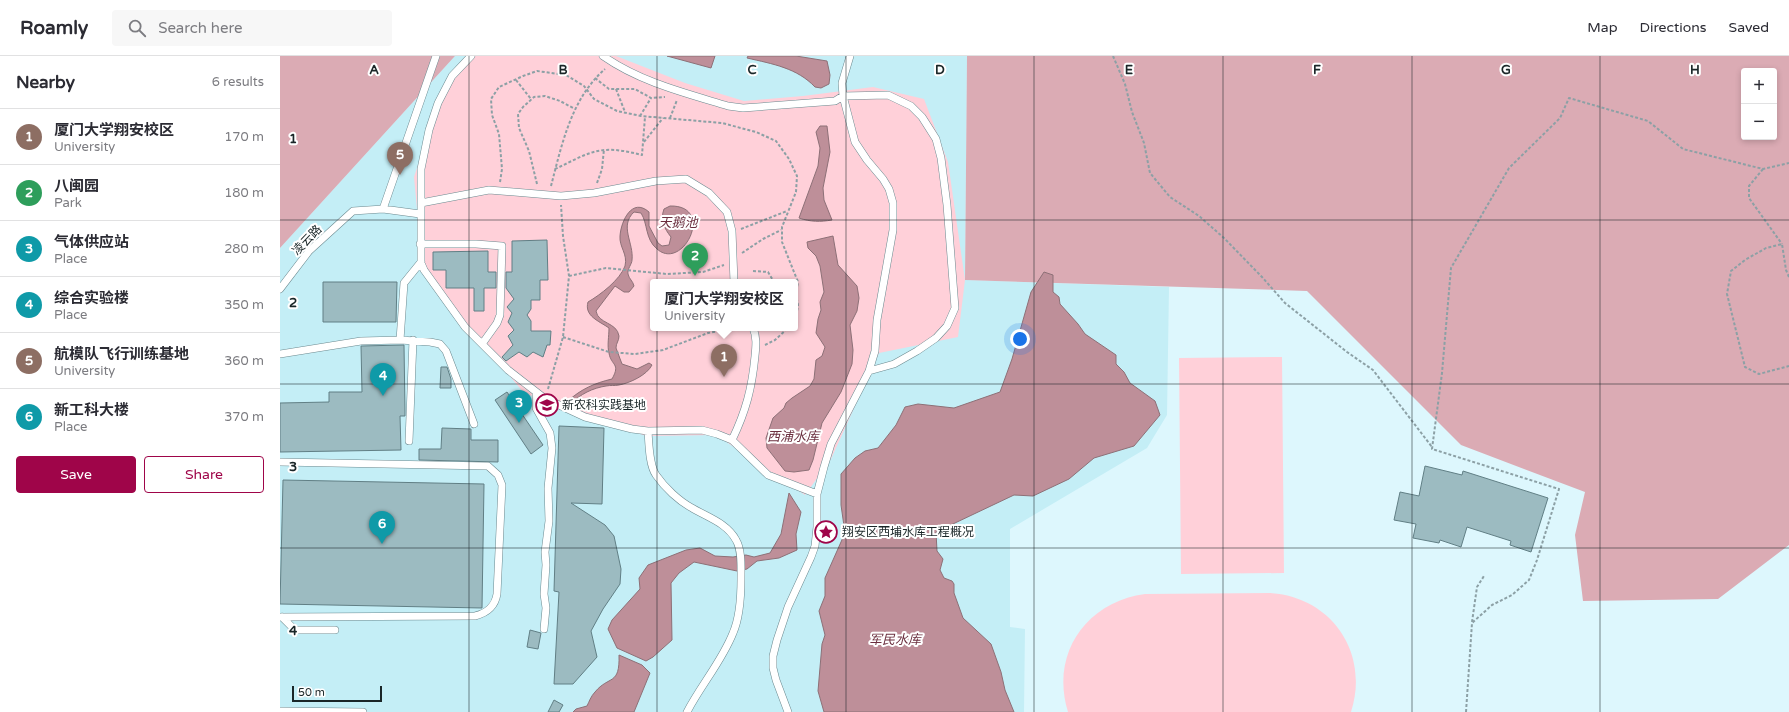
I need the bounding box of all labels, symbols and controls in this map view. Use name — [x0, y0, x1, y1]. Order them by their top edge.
search box — [112, 10, 392, 46]
text: Roamly — [20, 17, 88, 39]
icon: search — [126, 17, 148, 39]
text: Search here — [158, 19, 243, 37]
text: Map — [1587, 19, 1618, 36]
text: Directions — [1640, 19, 1707, 36]
text: Saved — [1729, 19, 1769, 36]
text: A — [369, 62, 379, 78]
text: B — [558, 62, 568, 78]
text: C — [747, 62, 757, 78]
text: D — [935, 62, 945, 78]
text: E — [1125, 62, 1133, 78]
text: F — [1313, 62, 1321, 78]
text: G — [1501, 62, 1511, 78]
text: H — [1690, 62, 1700, 78]
map controls — [1741, 68, 1777, 140]
button: + — [1741, 68, 1777, 104]
text: Nearby — [16, 72, 75, 93]
text: 6 results — [212, 74, 264, 90]
button: − — [1741, 104, 1777, 140]
text: 厦门大学翔安校区 — [54, 121, 174, 139]
text: 1 — [25, 129, 33, 145]
text: 170 m — [224, 129, 264, 145]
text: 1 — [289, 131, 297, 147]
text: University — [54, 139, 115, 155]
pin: 5 — [387, 142, 413, 175]
text: 八闽园 — [54, 177, 99, 195]
text: 2 — [25, 185, 33, 201]
text: 180 m — [224, 185, 264, 201]
text: Park — [54, 195, 82, 211]
water label: 天鹅池 — [658, 215, 699, 231]
street label: 凌云路 — [289, 222, 325, 258]
text: 气体供应站 — [54, 233, 129, 251]
text: 3 — [25, 241, 33, 257]
text: 280 m — [224, 241, 264, 257]
pin: 2 — [682, 243, 708, 276]
text: Place — [54, 251, 87, 267]
popup — [650, 279, 798, 331]
text: 综合实验楼 — [54, 289, 129, 307]
text: 厦门大学翔安校区 — [664, 290, 784, 308]
text: 2 — [289, 295, 297, 311]
text: 4 — [25, 297, 33, 313]
text: 350 m — [224, 297, 264, 313]
text: Place — [54, 307, 87, 323]
text: University — [664, 308, 725, 324]
your location — [1010, 329, 1030, 349]
pin: 1 — [711, 344, 737, 377]
text: 航模队飞行训练基地 — [54, 345, 189, 363]
text: 5 — [25, 353, 33, 369]
text: 360 m — [224, 353, 264, 369]
text: University — [54, 363, 115, 379]
pin: 4 — [370, 363, 396, 396]
pin: 3 — [506, 390, 532, 423]
school or university icon: 新农科实践基地 — [534, 392, 560, 418]
place label: 新农科实践基地 — [562, 398, 646, 412]
text: 新工科大楼 — [54, 401, 129, 419]
text: 6 — [25, 409, 33, 425]
text: 370 m — [224, 409, 264, 425]
text: Place — [54, 419, 87, 435]
water label: 西浦水库 — [767, 429, 821, 445]
button: Save — [16, 456, 136, 493]
button: Share — [144, 456, 264, 493]
text: 3 — [289, 459, 297, 475]
pin: 6 — [369, 511, 395, 544]
place icon: 翔安区西埔水库工程概况 — [813, 519, 839, 545]
place label: 翔安区西埔水库工程概况 — [842, 525, 974, 539]
text: 4 — [289, 623, 298, 639]
water label: 军民水库 — [869, 632, 923, 648]
scale bar — [292, 684, 382, 703]
text: 50 m — [298, 686, 325, 699]

